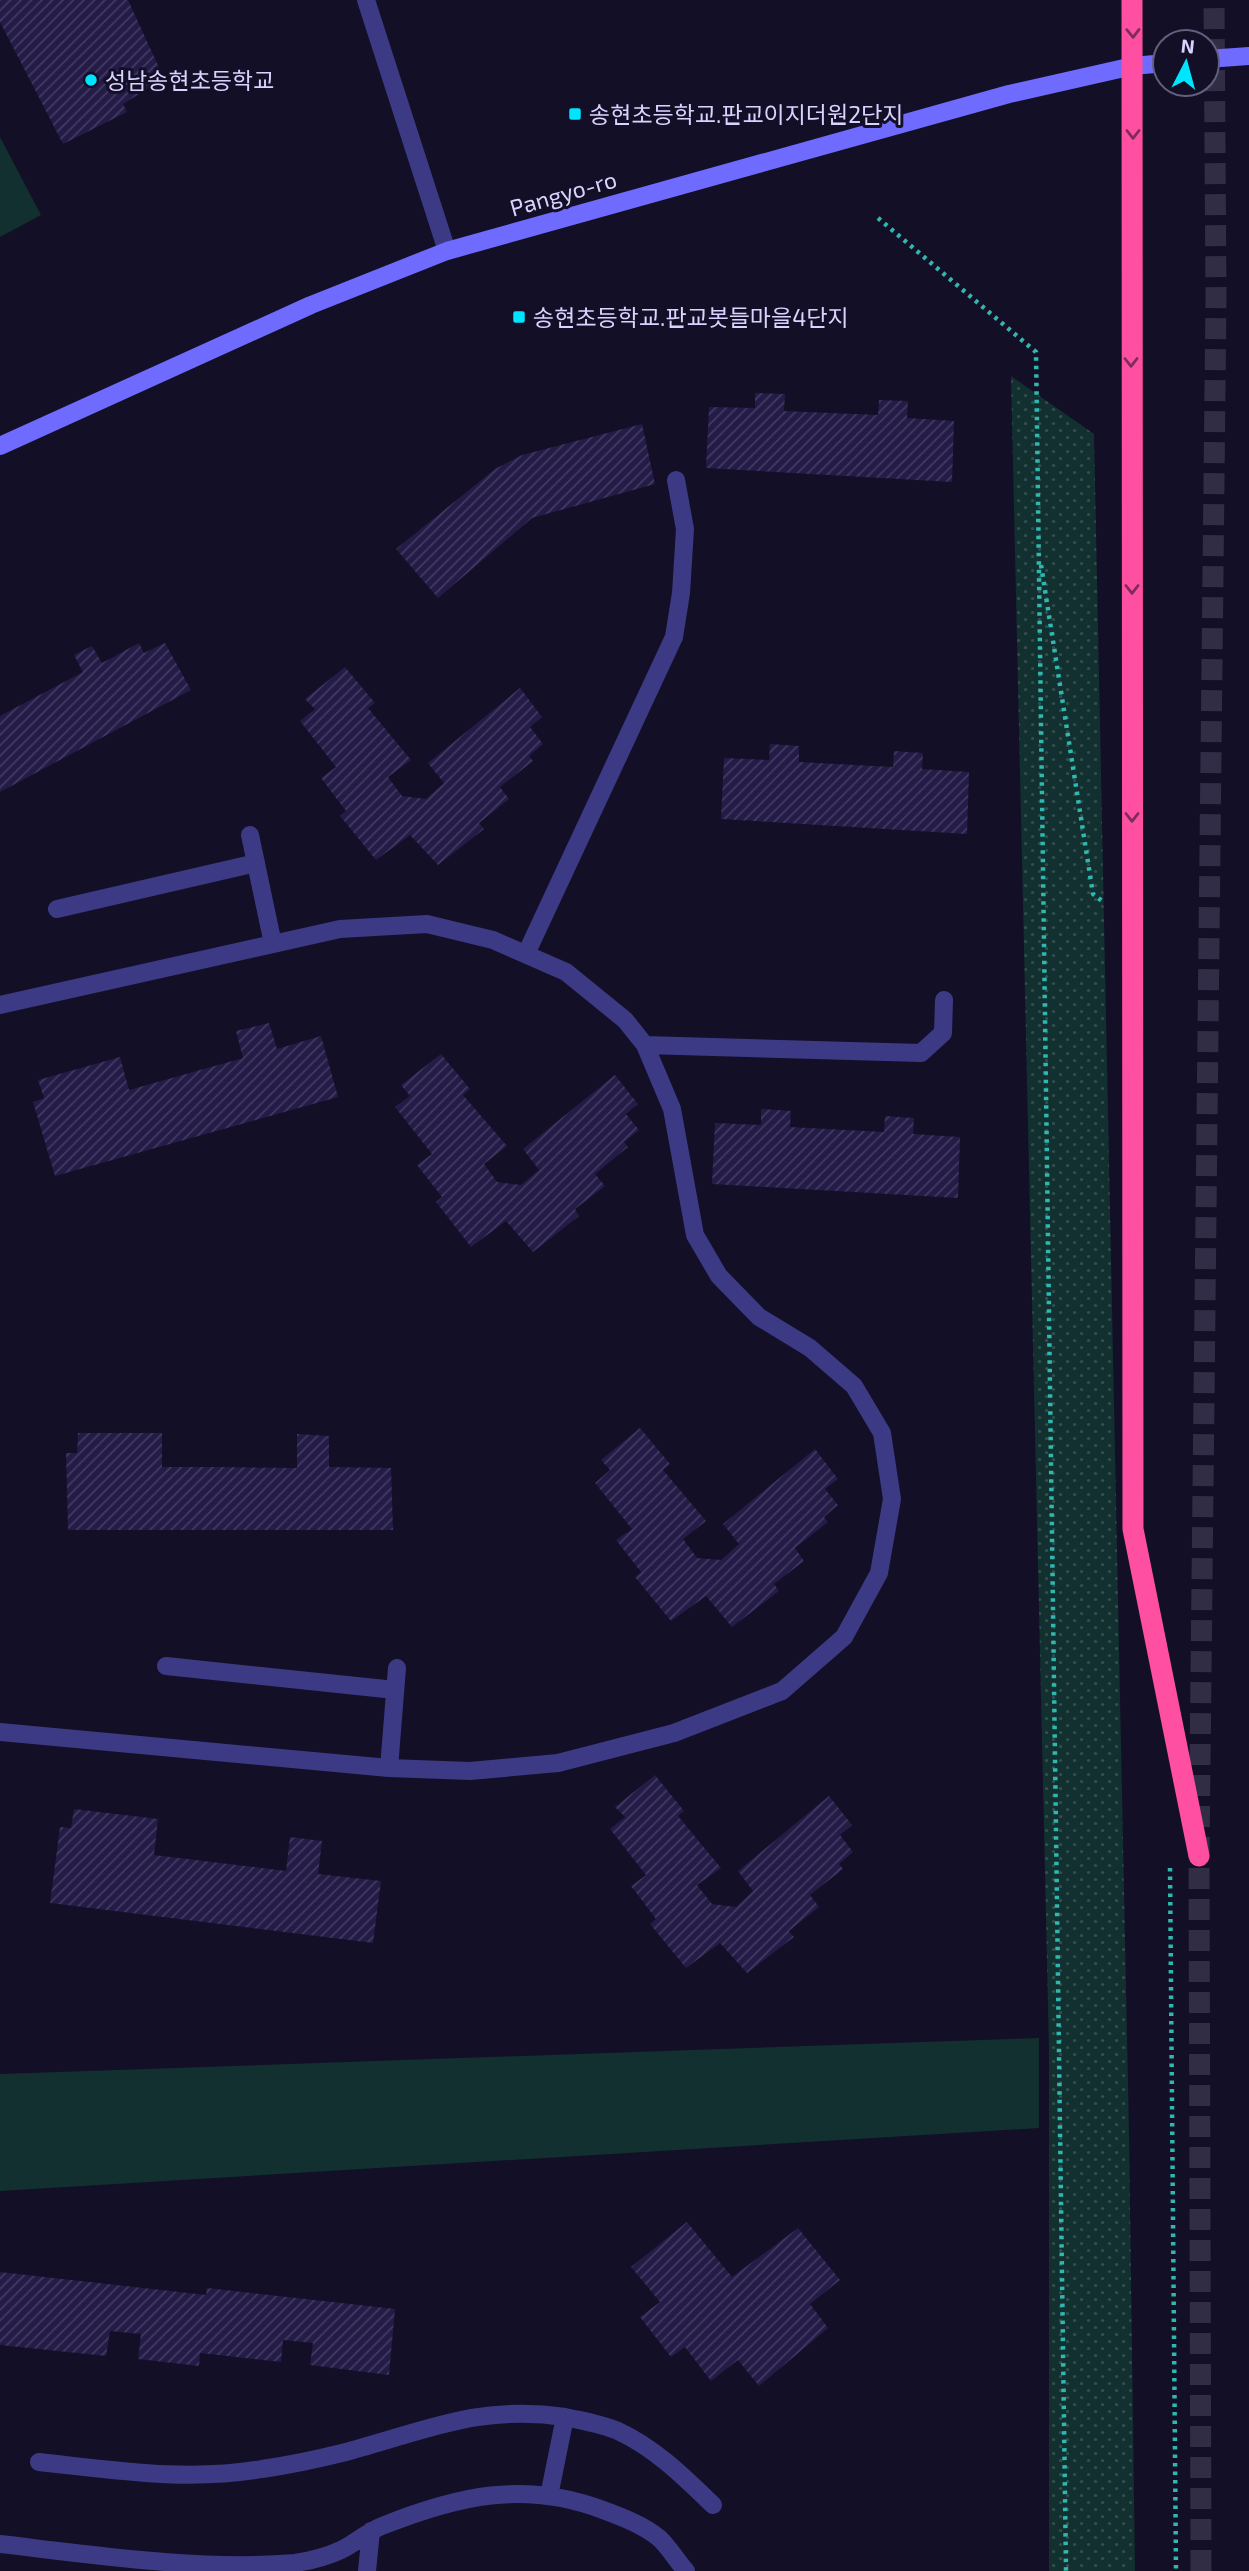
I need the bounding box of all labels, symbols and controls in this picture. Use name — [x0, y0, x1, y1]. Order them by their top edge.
one-way arrow — [1125, 28, 1141, 39]
north arrow — [1151, 28, 1221, 98]
text: N — [1180, 33, 1196, 58]
place label: 성남송현초등학교 — [105, 66, 274, 94]
marker: 성남송현초등학교 — [83, 72, 99, 88]
place label: 송현초등학교.판교이지더원2단지 — [589, 100, 903, 128]
marker: 송현초등학교.판교이지더원2단지 — [567, 106, 583, 122]
one-way arrow — [1125, 129, 1141, 140]
street label: Pangyo-ro — [506, 164, 620, 222]
place label: 송현초등학교.판교봇들마을4단지 — [533, 303, 849, 331]
marker: 송현초등학교.판교봇들마을4단지 — [511, 309, 527, 325]
one-way arrow — [1123, 357, 1139, 367]
one-way arrow — [1124, 584, 1140, 595]
one-way arrow — [1124, 812, 1140, 822]

